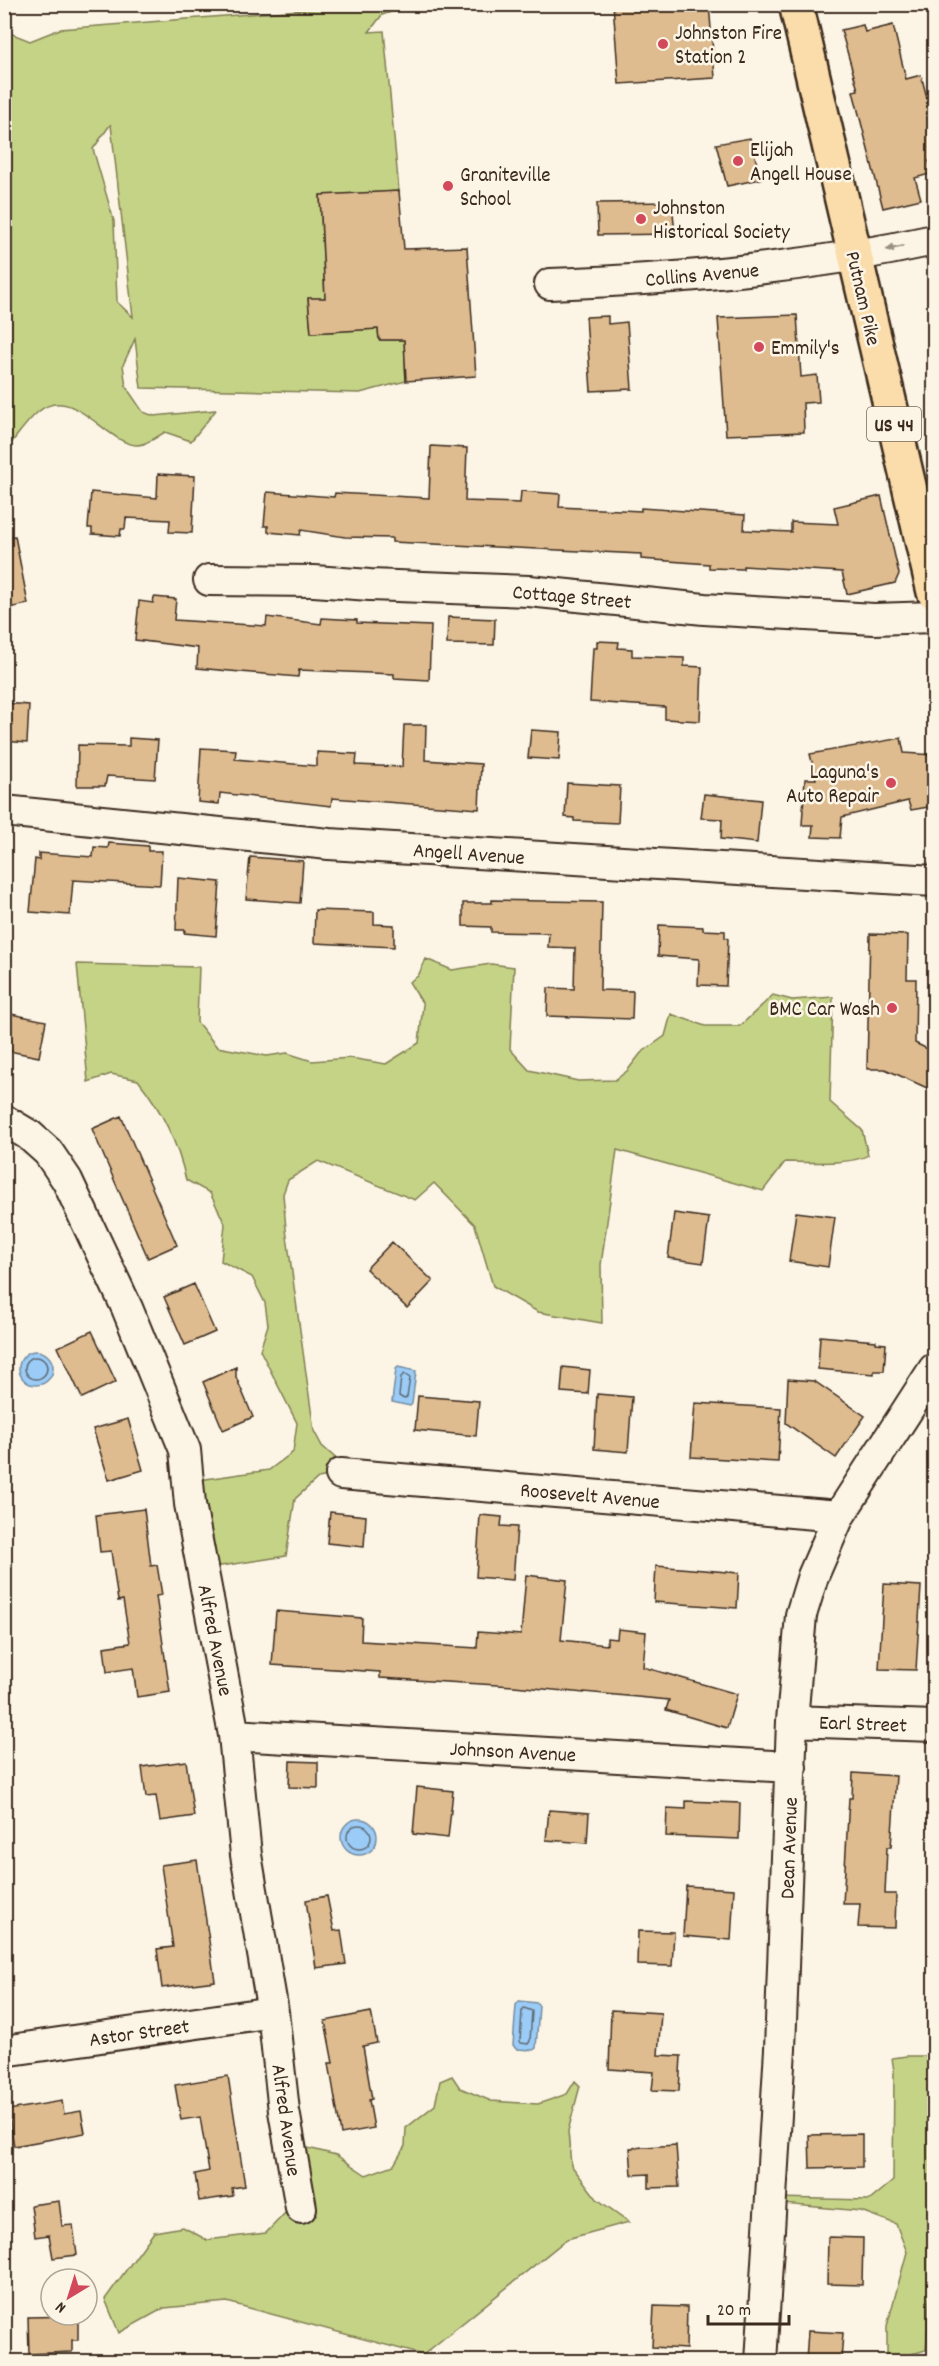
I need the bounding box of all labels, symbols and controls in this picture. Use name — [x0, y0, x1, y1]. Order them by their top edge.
place label: Johnston Fire Station 2 — [675, 20, 782, 74]
marker: Johnston Fire Station 2 — [656, 37, 670, 51]
place label: Elijah Angell House — [750, 137, 852, 191]
marker: Elijah Angell House — [731, 154, 745, 168]
place label: Graniteville School — [460, 162, 551, 216]
marker: Graniteville School — [441, 179, 455, 193]
place label: Johnston Historical Society — [653, 195, 790, 249]
marker: Johnston Historical Society — [634, 212, 648, 226]
one-way arrow — [885, 244, 904, 254]
street label: Putnam Pike — [836, 248, 887, 349]
street label: Collins Avenue — [644, 257, 761, 297]
place label: Emmily's — [771, 335, 840, 365]
marker: Emmily's — [752, 340, 766, 354]
road number: US 44 — [867, 407, 921, 441]
street label: Cottage Street — [511, 579, 633, 619]
place label: Laguna's Auto Repair — [786, 759, 879, 813]
marker: Laguna's Auto Repair — [884, 776, 898, 790]
street label: Angell Avenue — [412, 837, 526, 875]
place label: BMC Car Wash — [769, 996, 880, 1026]
marker: BMC Car Wash — [885, 1001, 899, 1015]
street label: Roosevelt Avenue — [519, 1477, 661, 1519]
street label: Alfred Avenue — [188, 1582, 239, 1699]
street label: Earl Street — [818, 1709, 908, 1743]
street label: Johnson Avenue — [449, 1736, 577, 1772]
street label: Dean Avenue — [774, 1797, 808, 1900]
street label: Astor Street — [87, 2013, 192, 2057]
street label: Alfred Avenue — [261, 2062, 307, 2178]
north arrow — [39, 2267, 99, 2327]
scale bar — [708, 2288, 789, 2326]
text: N — [51, 2295, 71, 2318]
text: 20 m — [717, 2299, 751, 2324]

